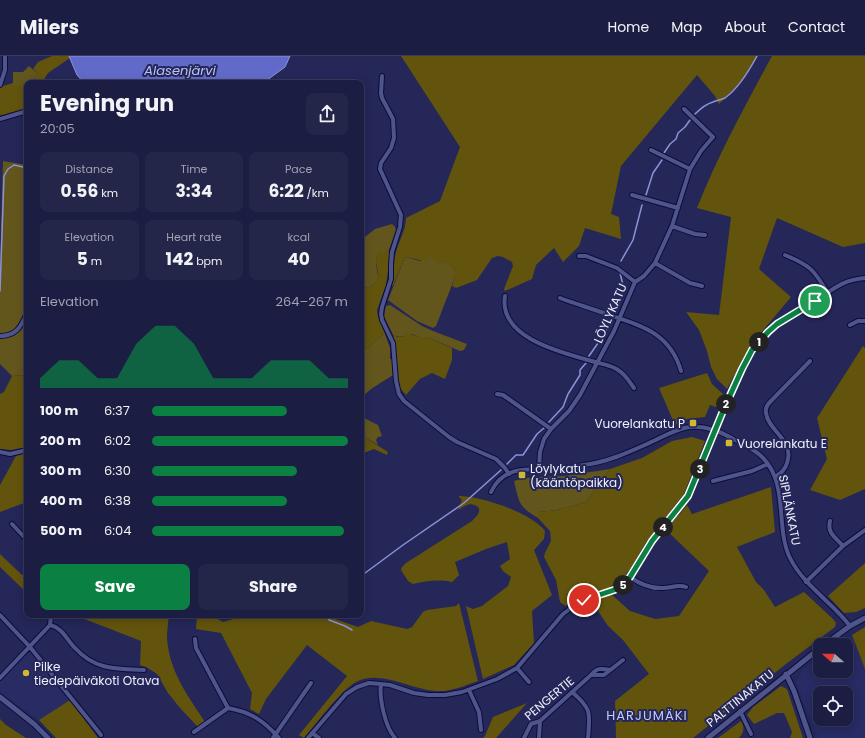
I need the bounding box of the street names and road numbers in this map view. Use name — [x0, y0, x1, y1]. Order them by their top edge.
street label: LÖYLYKATU — [589, 280, 631, 346]
street label: SIPILÄNKATU — [775, 473, 805, 547]
street label: PALTTINAKATU — [703, 665, 777, 731]
street label: PENGERTIE — [521, 672, 577, 724]

